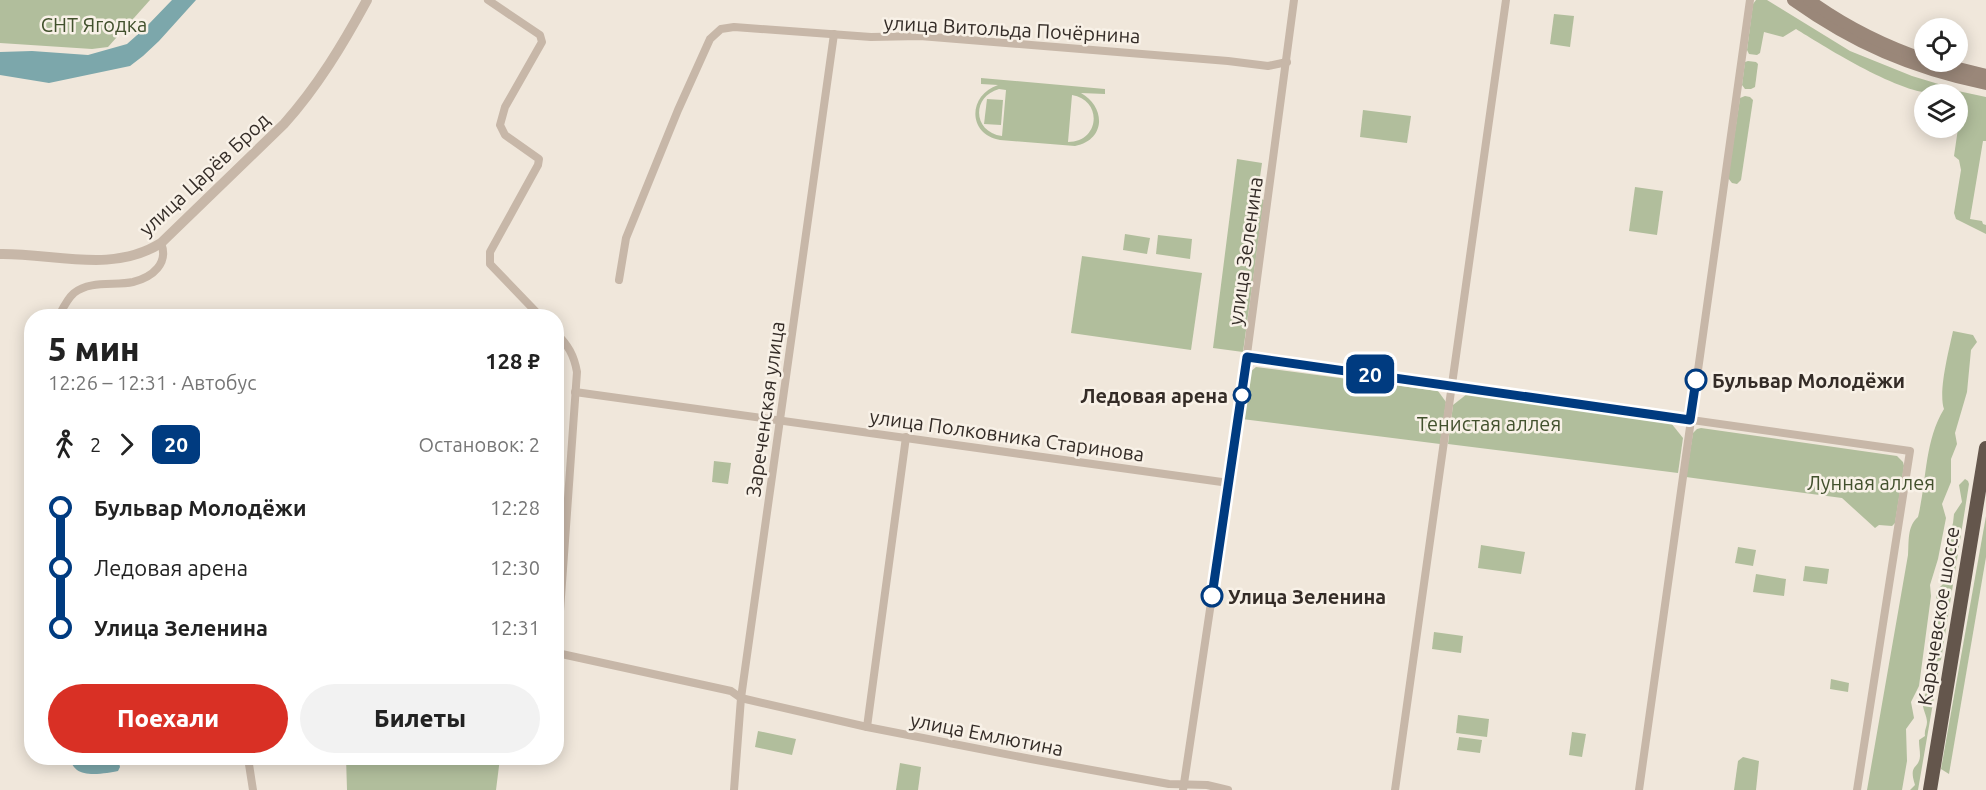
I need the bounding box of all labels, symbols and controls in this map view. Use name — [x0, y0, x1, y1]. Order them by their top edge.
street label: улица Витольда Почёрнина — [883, 11, 1141, 47]
park label: СНТ Ягодка — [41, 13, 147, 36]
map controls — [1914, 18, 1968, 138]
button: locate — [1914, 18, 1968, 72]
button: layers — [1914, 84, 1968, 138]
street label: улица Царёв Брод — [134, 108, 274, 240]
street label: улица Зеленина — [1223, 175, 1267, 327]
street label: Зареченская улица — [741, 320, 789, 498]
text: 5 мин — [48, 330, 140, 367]
text: 128 ₽ — [485, 348, 540, 373]
line badge: 20 — [1343, 354, 1397, 394]
text: 20 — [1358, 362, 1382, 386]
marker: Бульвар Молодёжи — [1685, 369, 1707, 391]
place label: Бульвар Молодёжи — [1712, 369, 1905, 392]
text: 12:26 – 12:31 · Автобус — [48, 371, 257, 394]
place label: Ледовая арена — [1080, 384, 1228, 407]
marker: Ледовая арена — [1233, 386, 1251, 404]
street label: улица Полковника Старинова — [868, 404, 1146, 466]
park label: Тенистая аллея — [1417, 412, 1561, 435]
icon: walk — [48, 428, 81, 461]
icon: forward — [110, 428, 143, 461]
text: 20 — [164, 432, 188, 456]
text: 2 — [90, 433, 101, 456]
text: Остановок: 2 — [419, 433, 540, 456]
park label: Лунная аллея — [1807, 471, 1935, 494]
text: Бульвар Молодёжи — [94, 495, 306, 520]
text: 12:28 — [490, 496, 540, 519]
street label: Карачевское шоссе — [1912, 525, 1964, 707]
text: Ледовая арена — [94, 555, 248, 580]
text: 12:30 — [490, 556, 540, 579]
marker: Улица Зеленина — [1201, 585, 1223, 607]
place label: Улица Зеленина — [1228, 585, 1386, 608]
text: Улица Зеленина — [94, 615, 268, 640]
text: 12:31 — [490, 616, 540, 639]
button: Поехали — [48, 684, 288, 753]
button: Билеты — [300, 684, 540, 753]
street label: улица Емлютина — [909, 708, 1065, 760]

